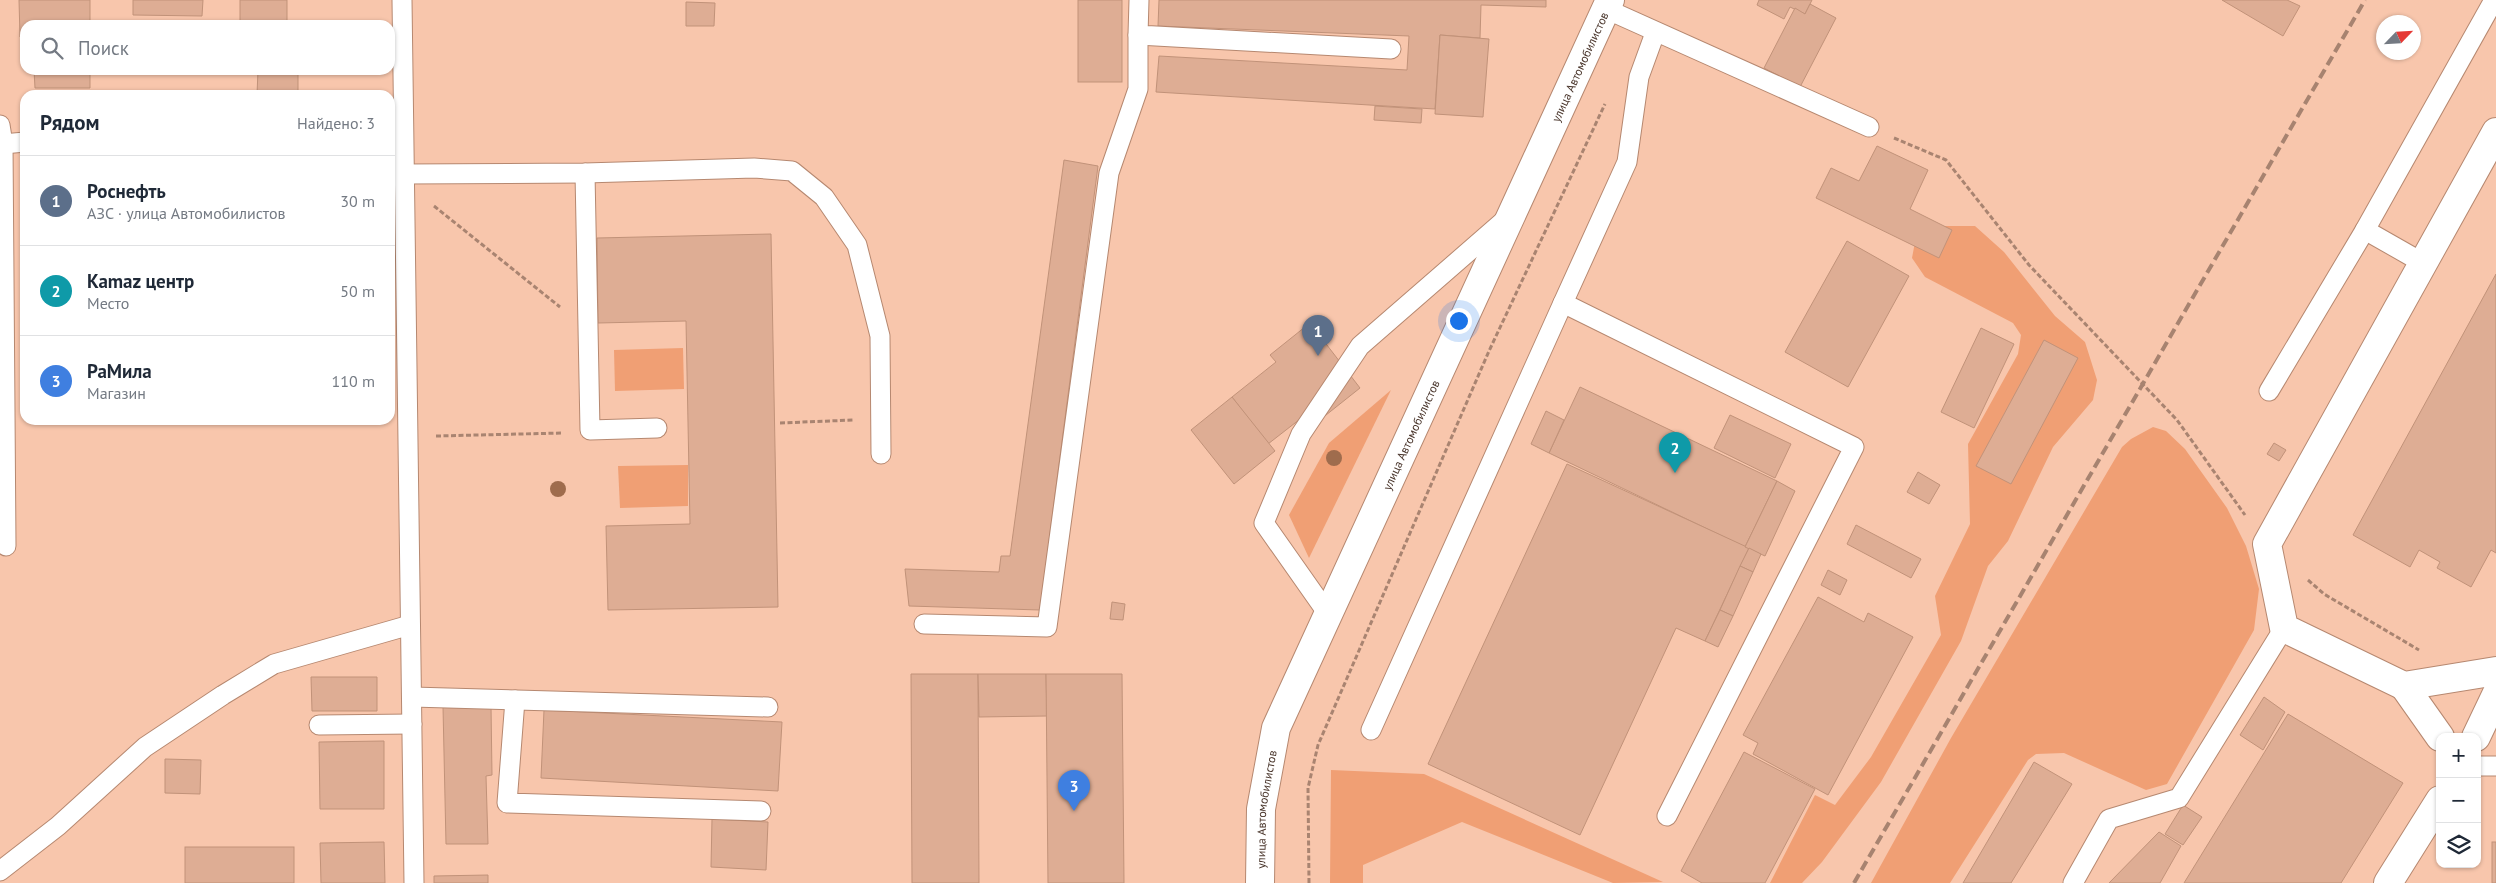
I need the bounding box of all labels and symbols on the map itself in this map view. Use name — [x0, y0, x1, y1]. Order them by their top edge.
street label: улица Автомобилистов — [1548, 9, 1611, 124]
north arrow — [2376, 15, 2421, 60]
your location — [1446, 308, 1472, 334]
pin: 1 — [1302, 315, 1334, 356]
street label: улица Автомобилистов — [1379, 377, 1442, 492]
pin: 2 — [1659, 432, 1691, 473]
street label: улица Автомобилистов — [1253, 749, 1279, 869]
pin: 3 — [1058, 770, 1090, 811]

